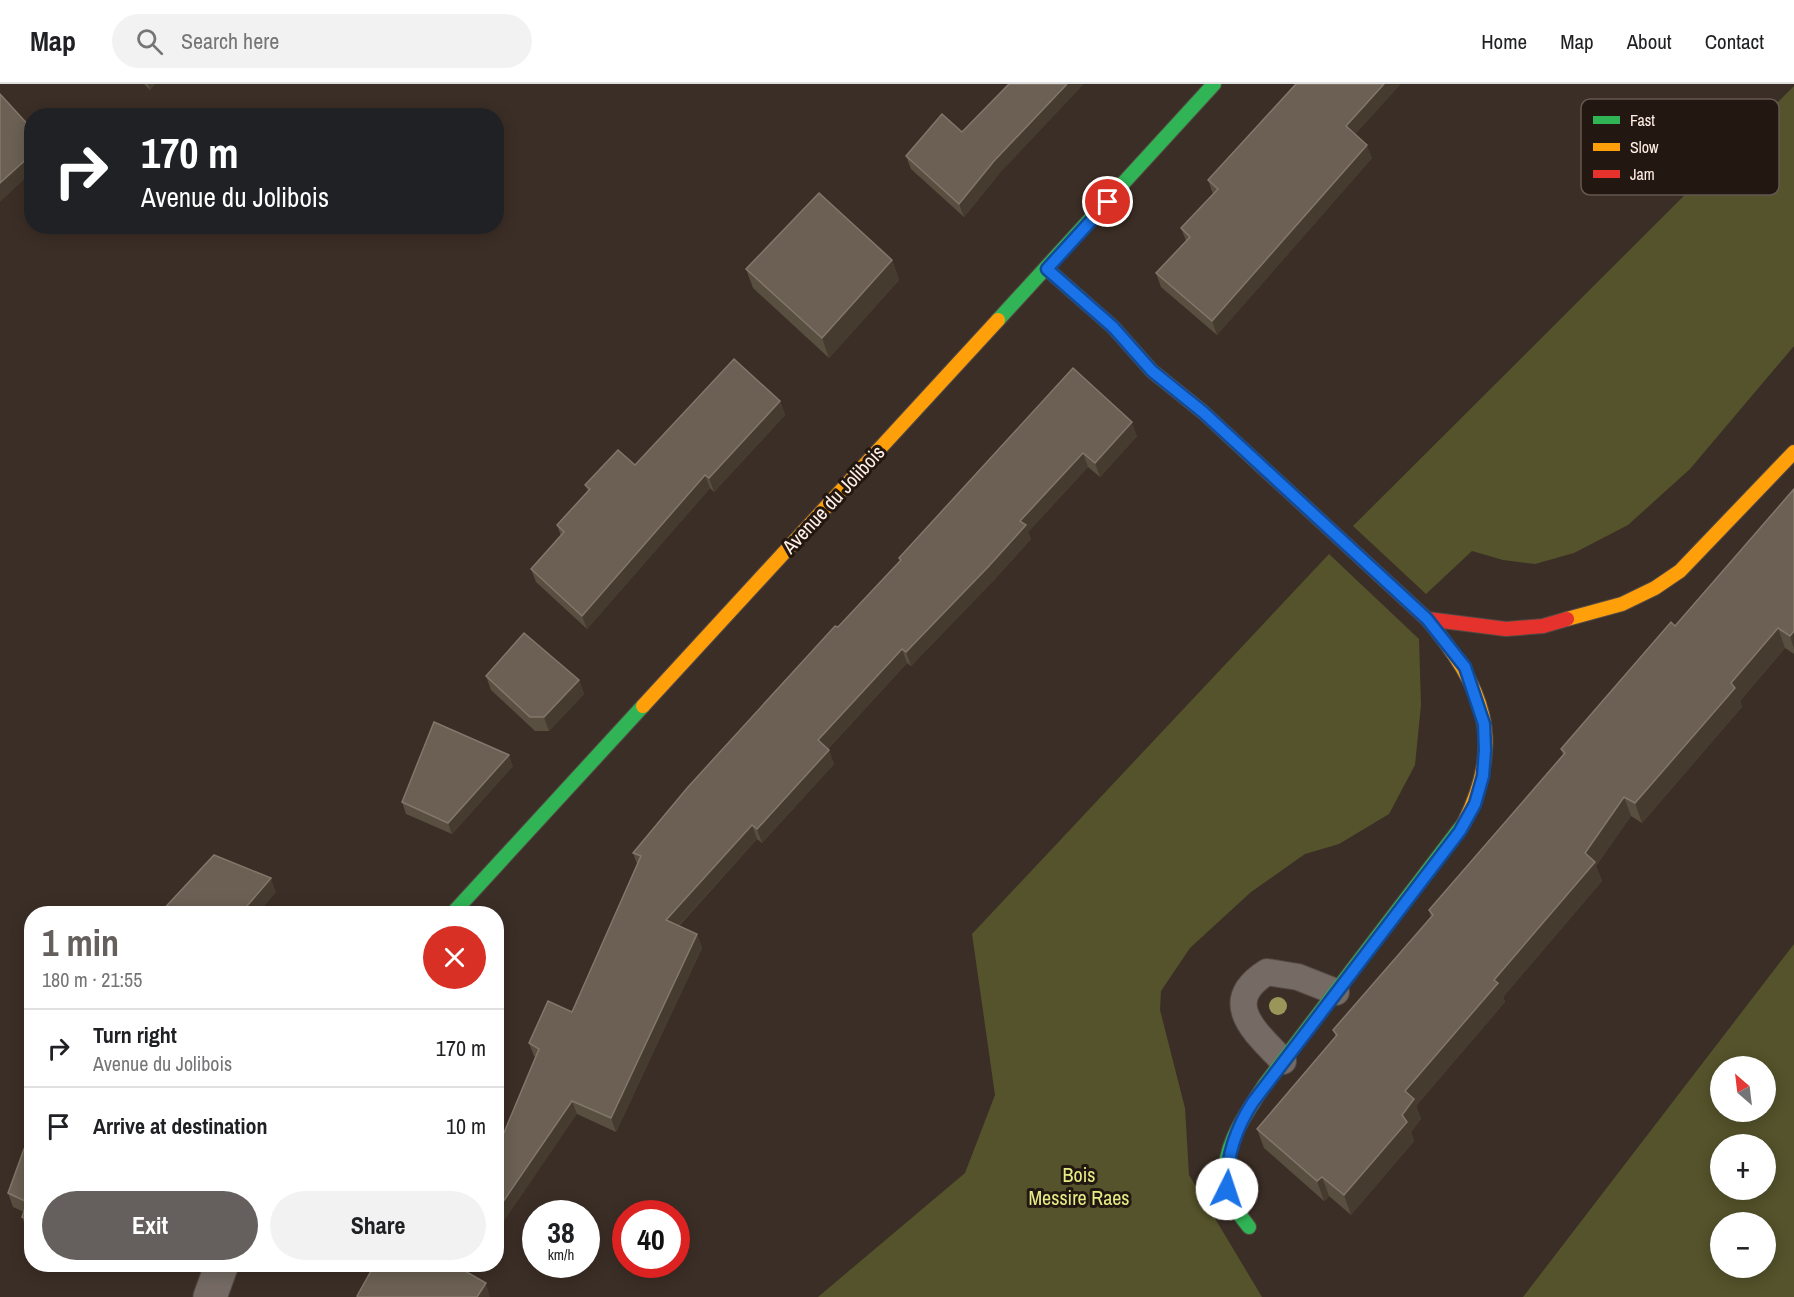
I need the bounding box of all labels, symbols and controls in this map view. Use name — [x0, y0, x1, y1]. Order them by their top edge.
search box — [112, 14, 532, 68]
text: Map — [30, 22, 76, 60]
icon: search — [133, 25, 166, 58]
text: Search here — [181, 26, 279, 56]
text: Home — [1481, 27, 1527, 56]
text: Map — [1560, 27, 1594, 56]
text: About — [1627, 27, 1672, 56]
text: Contact — [1705, 27, 1764, 56]
legend — [1581, 99, 1779, 195]
text: Fast — [1630, 109, 1655, 131]
text: 170 m — [141, 125, 239, 181]
icon: right — [42, 132, 120, 210]
text: Slow — [1630, 136, 1659, 158]
text: Jam — [1630, 163, 1655, 185]
pin — [1082, 176, 1133, 227]
text: Avenue du Jolibois — [141, 179, 329, 215]
icon: arrive — [1091, 185, 1124, 218]
street label: Avenue du Jolibois — [775, 439, 890, 560]
text: 1 min — [42, 919, 119, 967]
button: close — [423, 926, 486, 989]
text: 180 m · 21:55 — [42, 966, 142, 993]
text: Turn right — [93, 1020, 177, 1050]
icon: right — [42, 1032, 75, 1065]
text: 170 m — [436, 1033, 486, 1063]
text: Avenue du Jolibois — [93, 1050, 232, 1077]
north arrow — [1710, 1056, 1776, 1122]
map controls — [1710, 1056, 1776, 1278]
icon: arrive — [42, 1110, 75, 1143]
text: Arrive at destination — [93, 1111, 267, 1141]
text: 10 m — [446, 1111, 486, 1141]
button: + — [1710, 1134, 1776, 1200]
position arrow — [1195, 1157, 1259, 1221]
park label: Bois Messire Raes — [1028, 1161, 1130, 1211]
button: Exit — [42, 1191, 258, 1260]
button: Share — [270, 1191, 486, 1260]
speed limit sign: 40 — [612, 1200, 690, 1278]
text: 38 — [547, 1212, 575, 1252]
button: − — [1710, 1212, 1776, 1278]
text: km/h — [548, 1244, 574, 1265]

